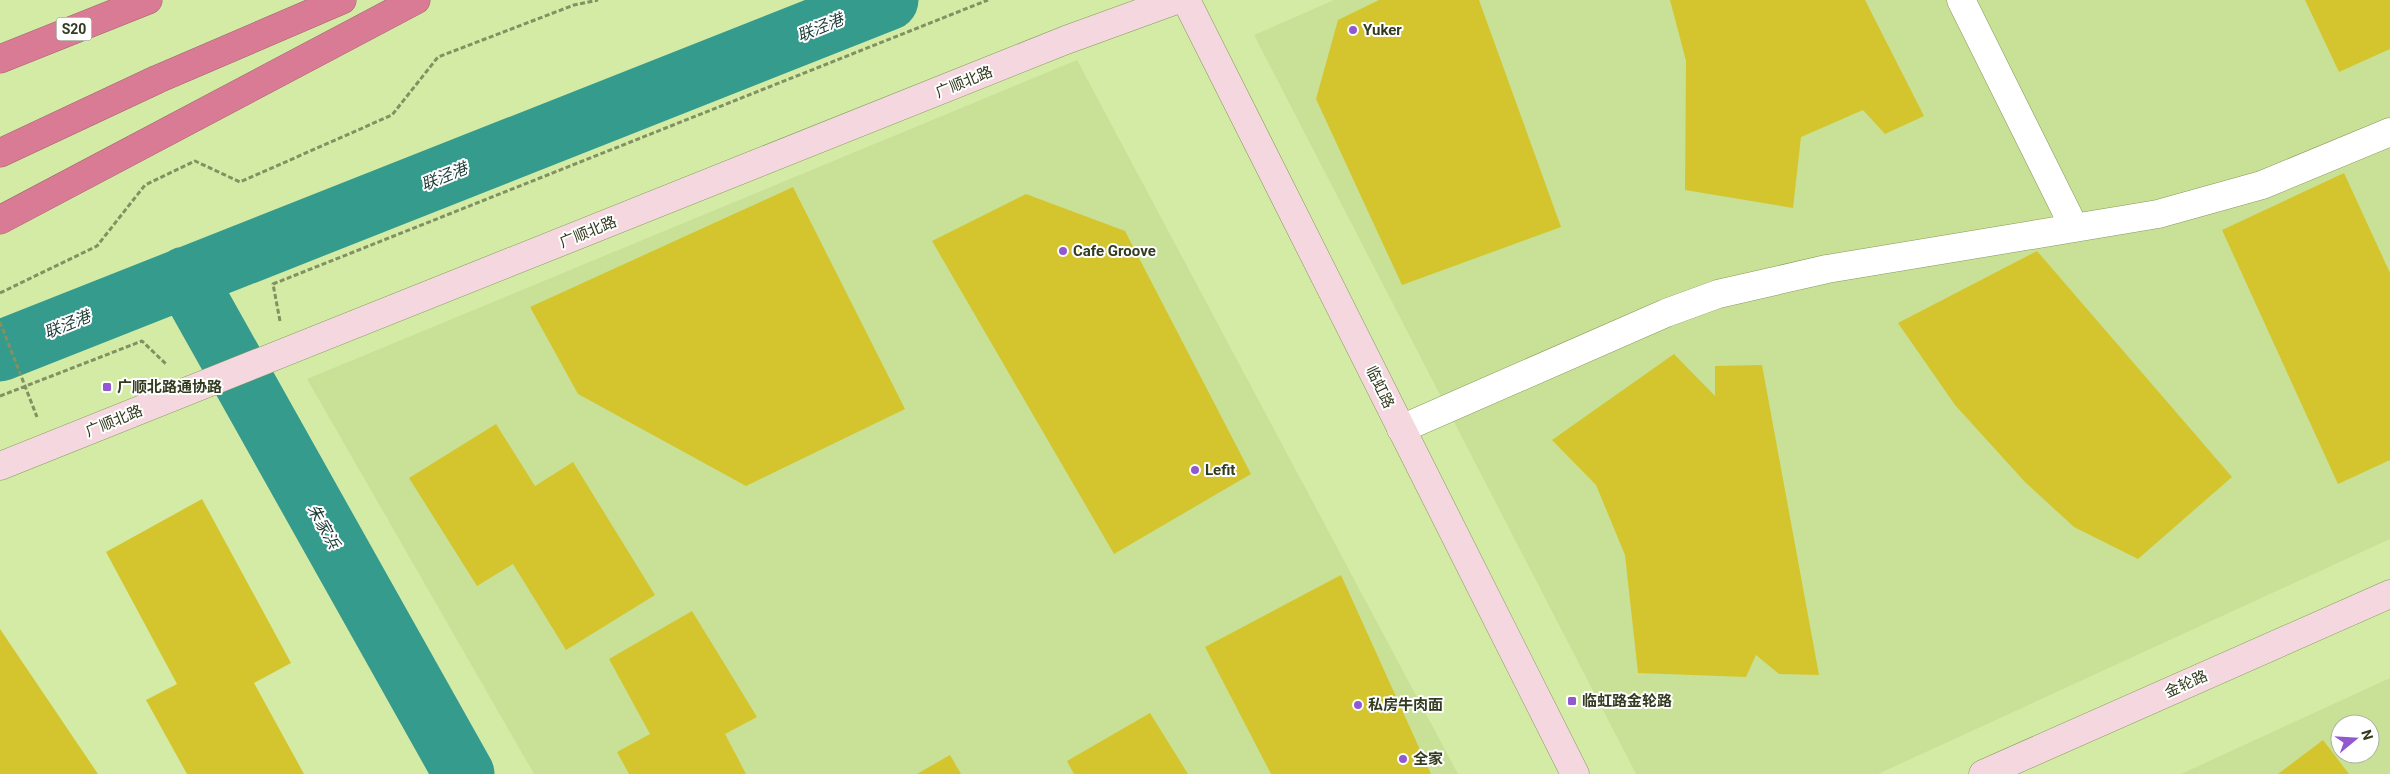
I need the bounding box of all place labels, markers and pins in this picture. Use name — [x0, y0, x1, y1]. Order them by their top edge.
place label: Yuker — [1363, 21, 1402, 39]
marker: Yuker — [1347, 24, 1359, 36]
place label: Cafe Groove — [1073, 242, 1156, 260]
marker: Cafe Groove — [1057, 245, 1069, 257]
place label: 广顺北路通协路 — [117, 378, 222, 396]
marker: 广顺北路通协路 — [101, 381, 113, 393]
place label: Lefit — [1205, 461, 1235, 479]
marker: Lefit — [1189, 464, 1201, 476]
place label: 临虹路金轮路 — [1582, 692, 1672, 710]
marker: 临虹路金轮路 — [1566, 695, 1578, 707]
place label: 私房牛肉面 — [1368, 696, 1443, 714]
marker: 私房牛肉面 — [1352, 699, 1364, 711]
place label: 全家 — [1413, 750, 1443, 768]
marker: 全家 — [1397, 753, 1409, 765]

